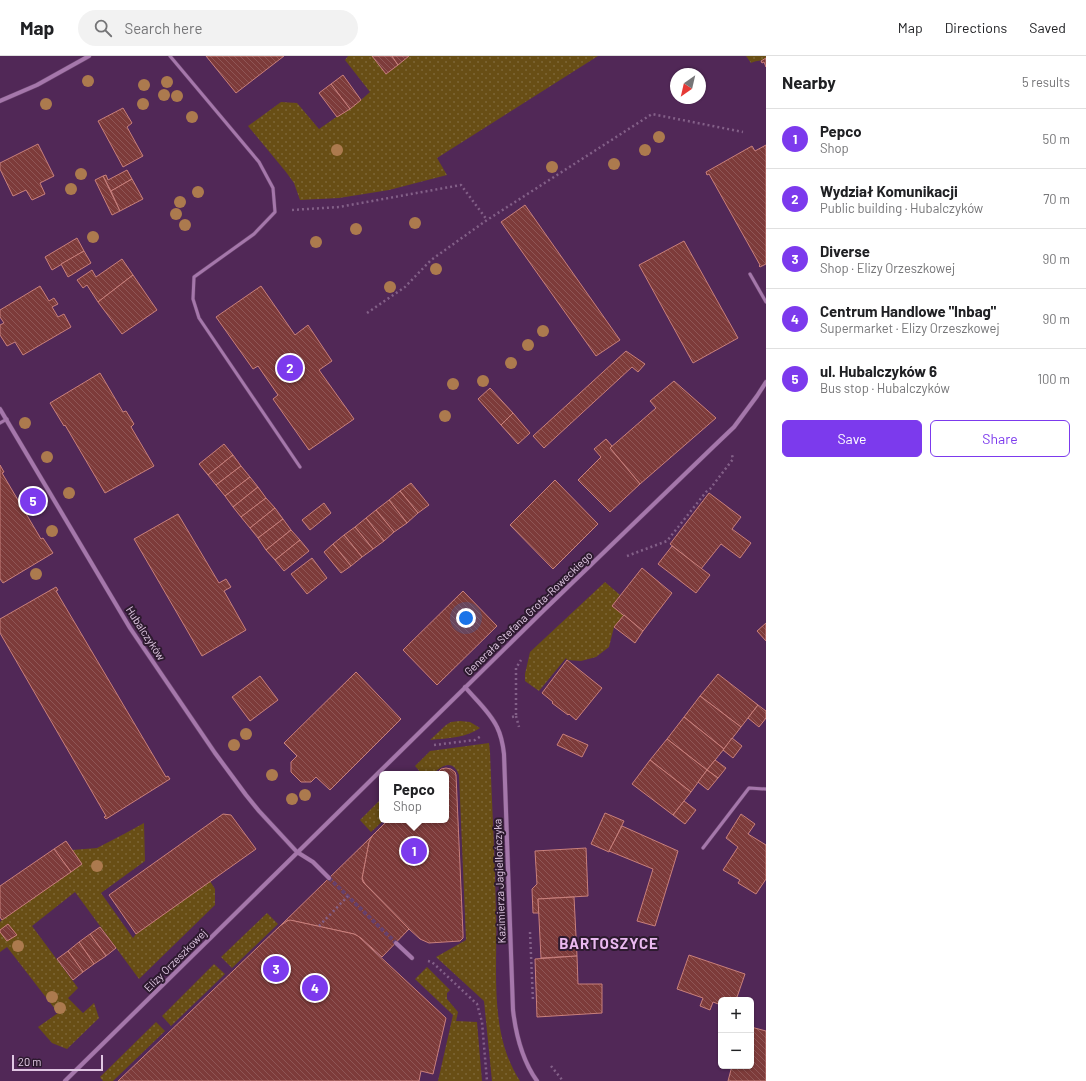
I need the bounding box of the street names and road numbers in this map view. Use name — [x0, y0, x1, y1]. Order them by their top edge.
street label: Generała Stefana Grota-Roweckiego — [461, 548, 595, 678]
street label: Hubalczyków — [124, 604, 168, 663]
street label: Kazimierza Jagiellończyka — [490, 818, 508, 944]
street label: Elizy Orzeszkowej — [141, 926, 209, 994]

